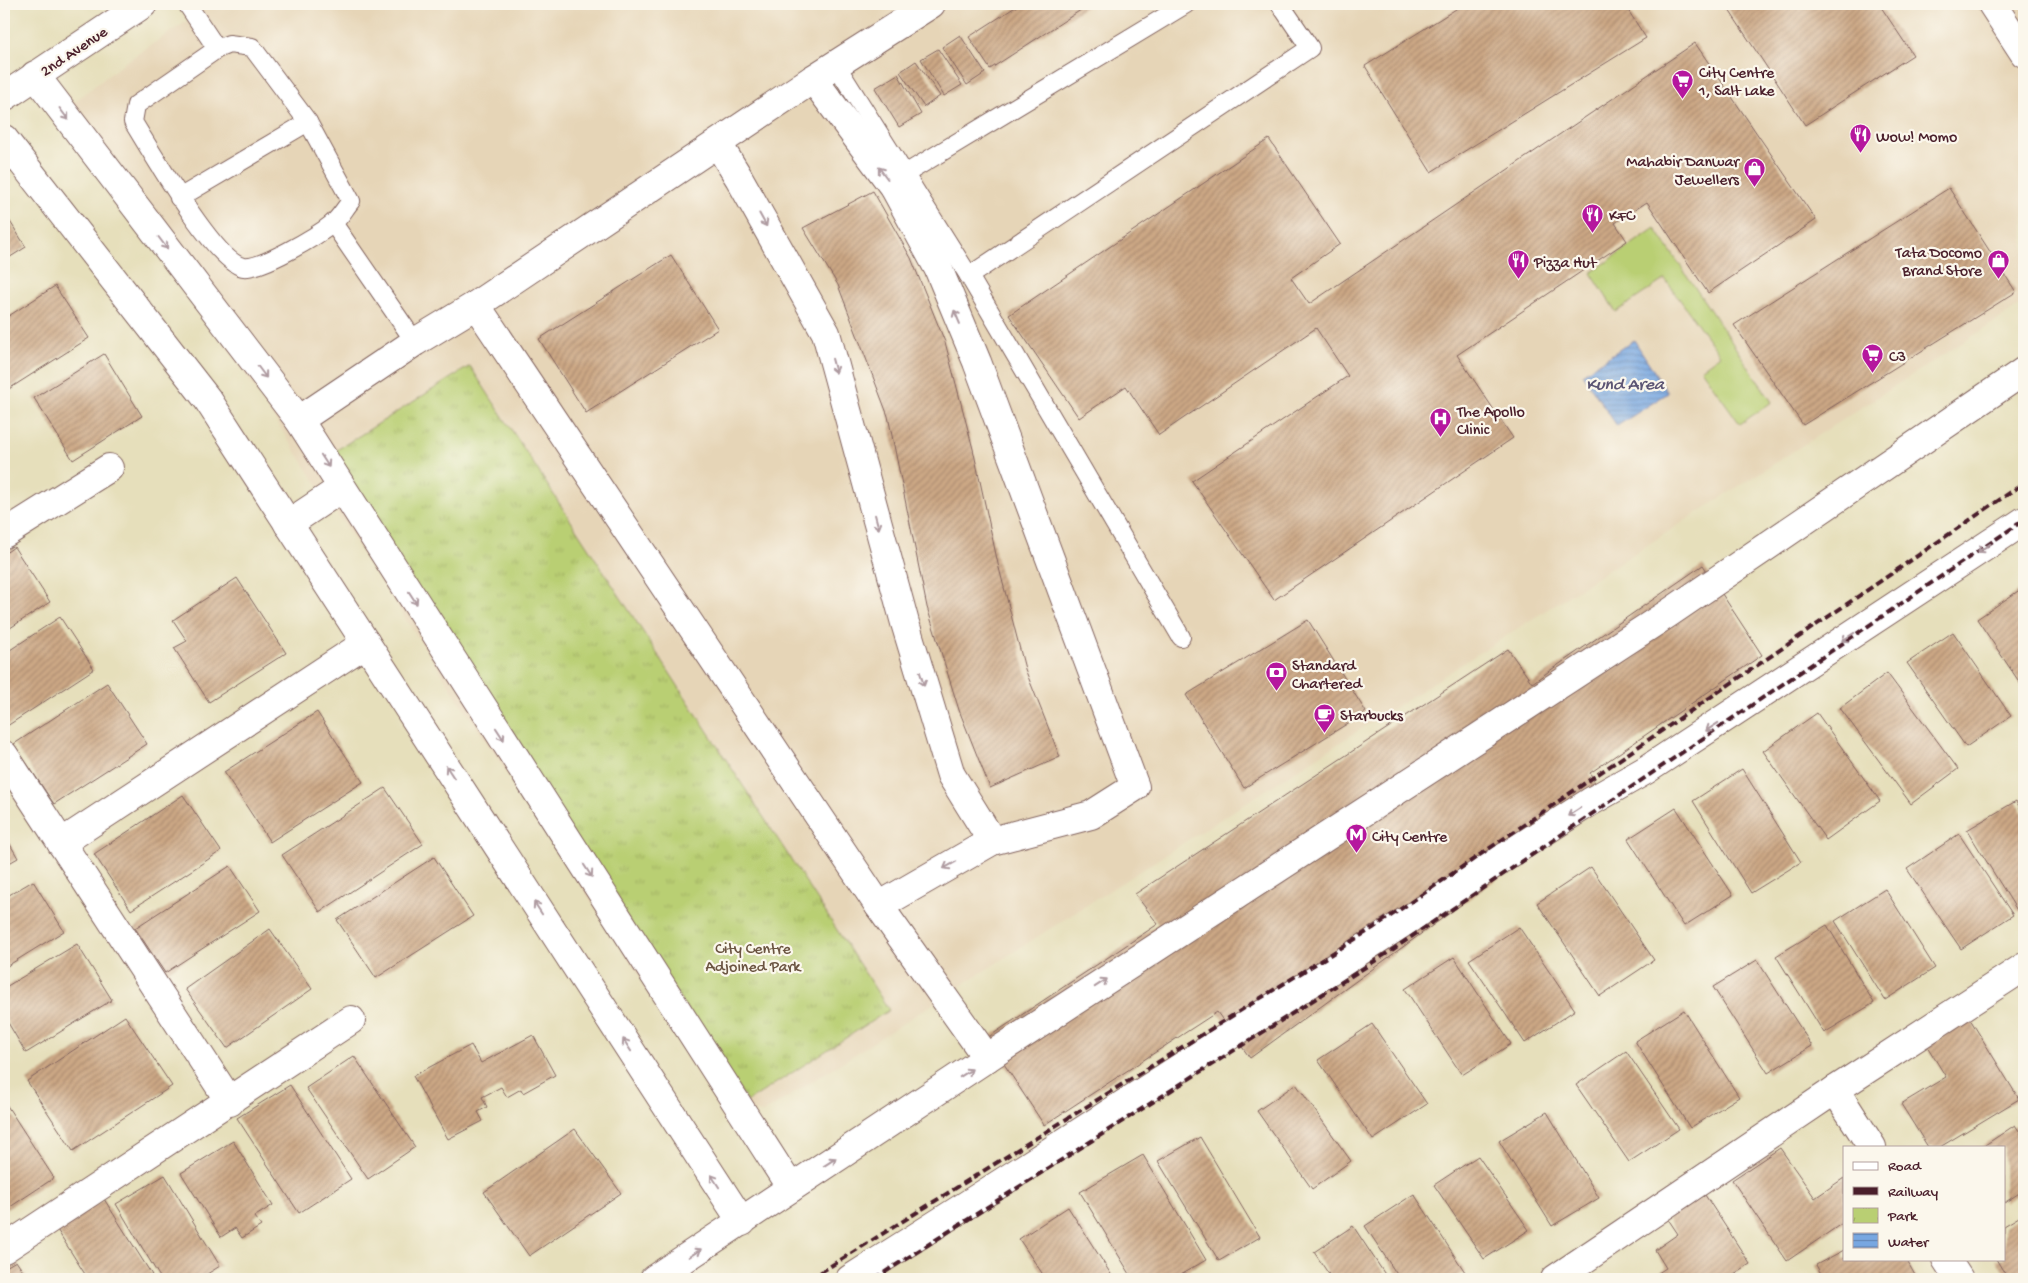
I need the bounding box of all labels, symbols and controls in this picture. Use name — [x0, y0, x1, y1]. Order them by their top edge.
street label: 2nd Avenue — [38, 23, 113, 82]
place label: City Centre 1, Salt Lake — [1698, 65, 1775, 102]
supermarket icon: City Centre 1, Salt Lake — [1671, 68, 1695, 99]
one-way arrow — [59, 107, 70, 120]
restaurant icon: Wow! Momo — [1848, 123, 1872, 154]
place label: Wow! Momo — [1876, 129, 1957, 148]
place label: Mahabir Danwar Jewellers — [1626, 154, 1740, 191]
shop icon: Mahabir Danwar Jewellers — [1743, 157, 1767, 188]
one-way arrow — [878, 166, 888, 180]
restaurant icon: KFC — [1581, 202, 1605, 233]
place label: KFC — [1609, 208, 1636, 227]
one-way arrow — [758, 213, 768, 228]
one-way arrow — [158, 236, 169, 249]
place label: Tata Docomo Brand Store — [1895, 245, 1983, 282]
shop icon: Tata Docomo Brand Store — [1986, 248, 2010, 279]
restaurant icon: Pizza Hut — [1506, 249, 1530, 280]
place label: Pizza Hut — [1533, 255, 1598, 274]
one-way arrow — [952, 310, 962, 325]
supermarket icon: C3 — [1861, 343, 1885, 374]
place label: C3 — [1889, 349, 1906, 368]
one-way arrow — [830, 357, 840, 373]
one-way arrow — [257, 365, 267, 379]
water label: Kund Area — [1586, 375, 1665, 396]
place label: The Apollo Clinic — [1456, 404, 1525, 441]
hospital icon: The Apollo Clinic — [1429, 407, 1453, 438]
one-way arrow — [320, 453, 330, 467]
one-way arrow — [873, 514, 883, 530]
one-way arrow — [1977, 543, 1991, 553]
one-way arrow — [408, 590, 418, 604]
one-way arrow — [1841, 632, 1855, 643]
place label: Standard Chartered — [1292, 658, 1364, 695]
bank icon: Standard Chartered — [1264, 661, 1288, 692]
one-way arrow — [917, 670, 927, 686]
cafe icon: Starbucks — [1312, 702, 1336, 733]
place label: Starbucks — [1340, 708, 1404, 727]
one-way arrow — [1705, 722, 1719, 732]
one-way arrow — [496, 727, 506, 741]
one-way arrow — [445, 765, 455, 779]
one-way arrow — [1567, 807, 1581, 817]
metro station icon: City Centre — [1344, 823, 1368, 854]
place label: City Centre — [1372, 829, 1448, 848]
one-way arrow — [943, 861, 958, 871]
one-way arrow — [583, 864, 593, 878]
one-way arrow — [533, 902, 543, 916]
park label: City Centre Adjoined Park — [706, 941, 802, 978]
one-way arrow — [1094, 978, 1108, 988]
one-way arrow — [622, 1038, 632, 1052]
one-way arrow — [958, 1067, 972, 1077]
legend — [1843, 1146, 2006, 1260]
one-way arrow — [823, 1157, 837, 1167]
text: Road — [1888, 1158, 1922, 1176]
one-way arrow — [710, 1174, 721, 1188]
text: Railway — [1888, 1184, 1939, 1202]
text: Park — [1887, 1208, 1918, 1226]
text: Water — [1888, 1234, 1930, 1252]
one-way arrow — [688, 1247, 702, 1258]

